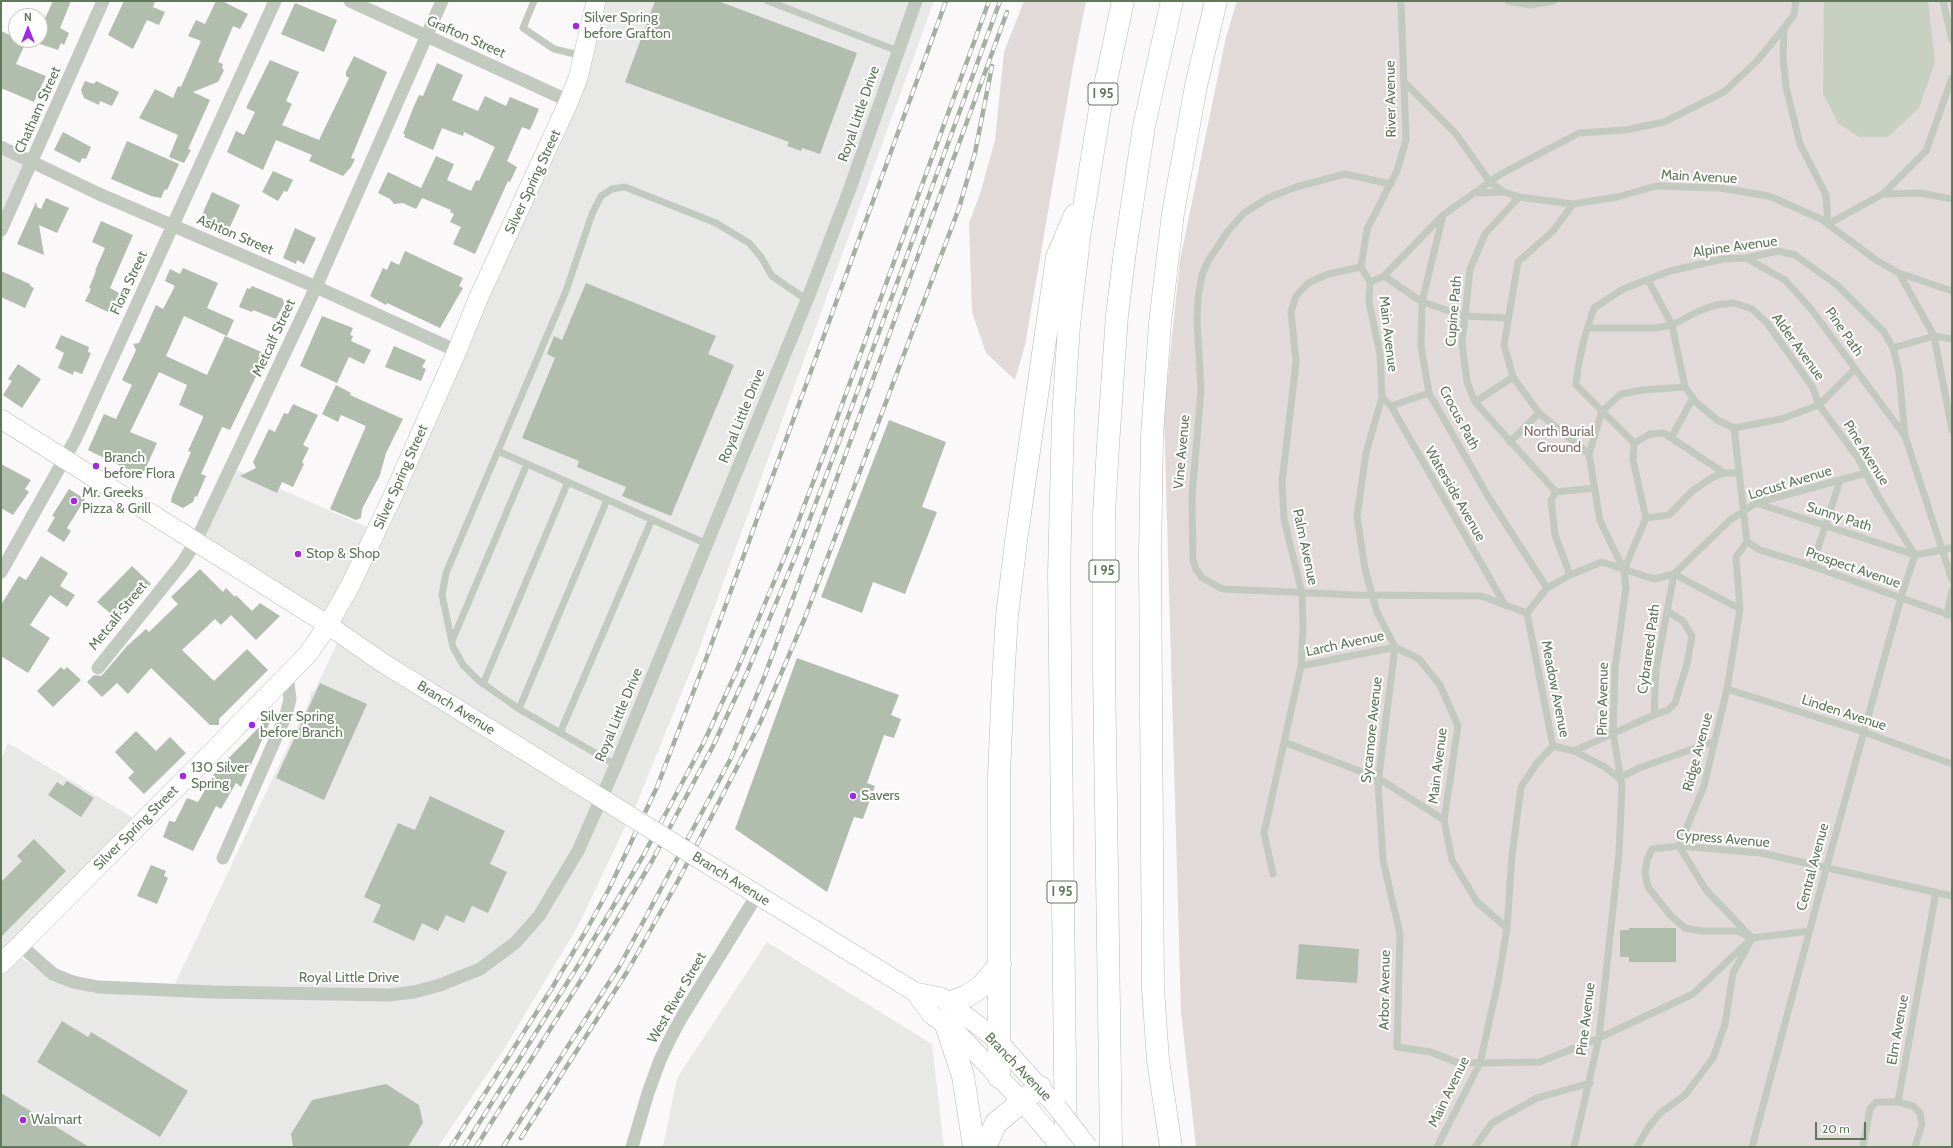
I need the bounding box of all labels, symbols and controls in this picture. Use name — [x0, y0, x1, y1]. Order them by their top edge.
north arrow — [8, 8, 48, 48]
text: N — [24, 10, 32, 24]
place label: Silver Spring before Grafton — [584, 10, 671, 42]
street label: Grafton Street — [424, 12, 508, 62]
marker: Silver Spring before Grafton — [571, 21, 581, 31]
street label: River Avenue — [1382, 60, 1400, 138]
street label: Chatham Street — [11, 64, 65, 156]
street label: Royal Little Drive — [835, 64, 883, 164]
road number: I 95 — [1088, 83, 1118, 105]
street label: Silver Spring Street — [502, 127, 564, 237]
street label: Main Avenue — [1660, 167, 1738, 187]
street label: Ashton Street — [194, 211, 276, 259]
street label: Alpine Avenue — [1692, 233, 1778, 261]
street label: Flora Street — [107, 248, 151, 318]
street label: Cupine Path — [1443, 275, 1465, 347]
street label: Main Avenue — [1375, 295, 1401, 373]
street label: Metcalf Street — [249, 297, 299, 379]
street label: Pine Path — [1821, 304, 1867, 360]
street label: Alder Avenue — [1768, 310, 1828, 384]
street label: Royal Little Drive — [715, 366, 769, 466]
street label: Crocus Path — [1435, 383, 1483, 453]
street label: Vine Avenue — [1170, 414, 1194, 490]
street label: Pine Avenue — [1839, 417, 1893, 489]
street label: Silver Spring Street — [370, 422, 432, 532]
park label: North Burial Ground — [1524, 424, 1594, 456]
street label: Waterside Avenue — [1421, 444, 1489, 544]
place label: Branch before Flora — [104, 450, 175, 482]
marker: Branch before Flora — [91, 461, 101, 471]
street label: Locust Avenue — [1746, 462, 1834, 504]
place label: Mr. Greeks Pizza & Grill — [82, 485, 151, 518]
marker: Mr. Greeks Pizza & Grill — [69, 496, 79, 506]
street label: Sunny Path — [1804, 499, 1874, 535]
street label: Palm Avenue — [1289, 507, 1321, 587]
street label: Prospect Avenue — [1803, 544, 1903, 592]
place label: Stop & Shop — [306, 546, 380, 562]
marker: Stop & Shop — [293, 549, 303, 559]
road number: I 95 — [1089, 560, 1119, 582]
street label: Metcalf Street — [85, 578, 151, 654]
street label: Cybrareed Path — [1634, 603, 1664, 695]
street label: Larch Avenue — [1304, 628, 1386, 660]
street label: Meadow Avenue — [1537, 639, 1573, 739]
street label: Pine Avenue — [1594, 662, 1612, 736]
street label: Royal Little Drive — [592, 666, 646, 764]
street label: Sycamore Avenue — [1358, 676, 1386, 784]
street label: Branch Avenue — [414, 677, 498, 739]
street label: Linden Avenue — [1800, 691, 1888, 735]
place label: Silver Spring before Branch — [260, 709, 343, 742]
street label: Ridge Avenue — [1679, 711, 1717, 793]
marker: Silver Spring before Branch — [247, 720, 257, 730]
street label: Main Avenue — [1425, 727, 1451, 805]
place label: 130 Silver Spring — [191, 760, 249, 792]
marker: 130 Silver Spring — [178, 771, 188, 781]
street label: Silver Spring Street — [90, 782, 182, 874]
place label: Savers — [861, 788, 900, 804]
marker: Savers — [848, 791, 858, 801]
street label: Central Avenue — [1793, 821, 1833, 913]
street label: Cypress Avenue — [1675, 827, 1771, 851]
street label: Branch Avenue — [689, 848, 773, 910]
road number: I 95 — [1047, 881, 1077, 903]
street label: West River Street — [644, 949, 710, 1047]
street label: Arbor Avenue — [1376, 950, 1394, 1030]
street label: Royal Little Drive — [299, 970, 399, 986]
street label: Pine Avenue — [1573, 982, 1599, 1056]
street label: Elm Avenue — [1884, 994, 1912, 1066]
street label: Branch Avenue — [981, 1029, 1055, 1105]
street label: Main Avenue — [1425, 1054, 1473, 1130]
place label: Walmart — [31, 1112, 82, 1128]
scale bar — [1817, 1114, 1868, 1140]
marker: Walmart — [18, 1115, 28, 1125]
text: 20 m — [1822, 1121, 1850, 1136]

